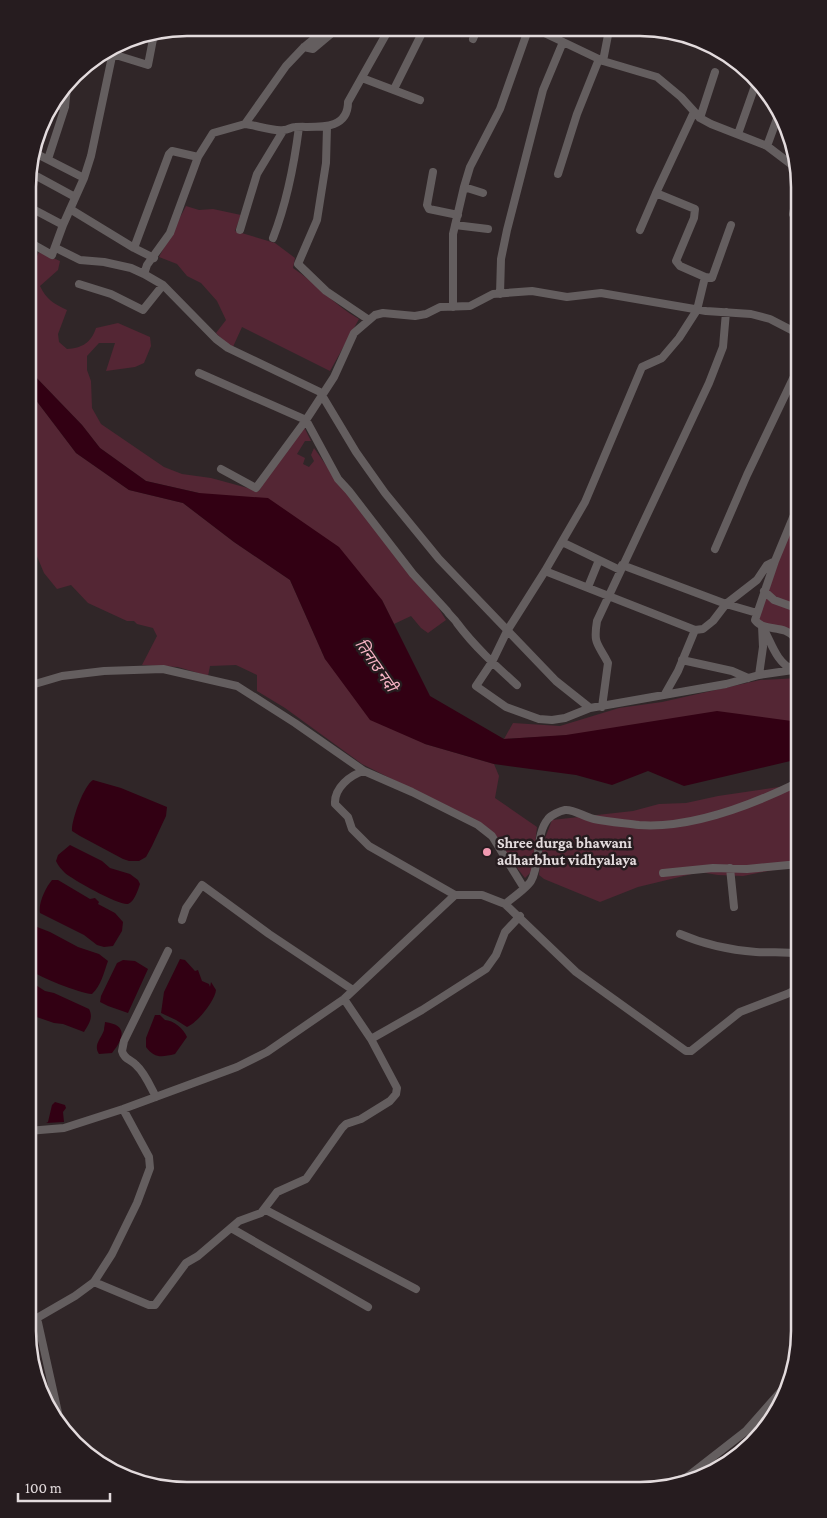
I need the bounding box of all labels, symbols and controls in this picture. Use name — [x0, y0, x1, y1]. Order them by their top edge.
water label: तिनाउ नदी — [352, 635, 403, 697]
place label: Shree durga bhawani adharbhut vidhyalaya — [497, 835, 638, 868]
marker: Shree durga bhawani adharbhut vidhyalaya — [481, 846, 493, 858]
scale bar — [18, 1470, 110, 1502]
text: 100 m — [25, 1480, 62, 1496]

